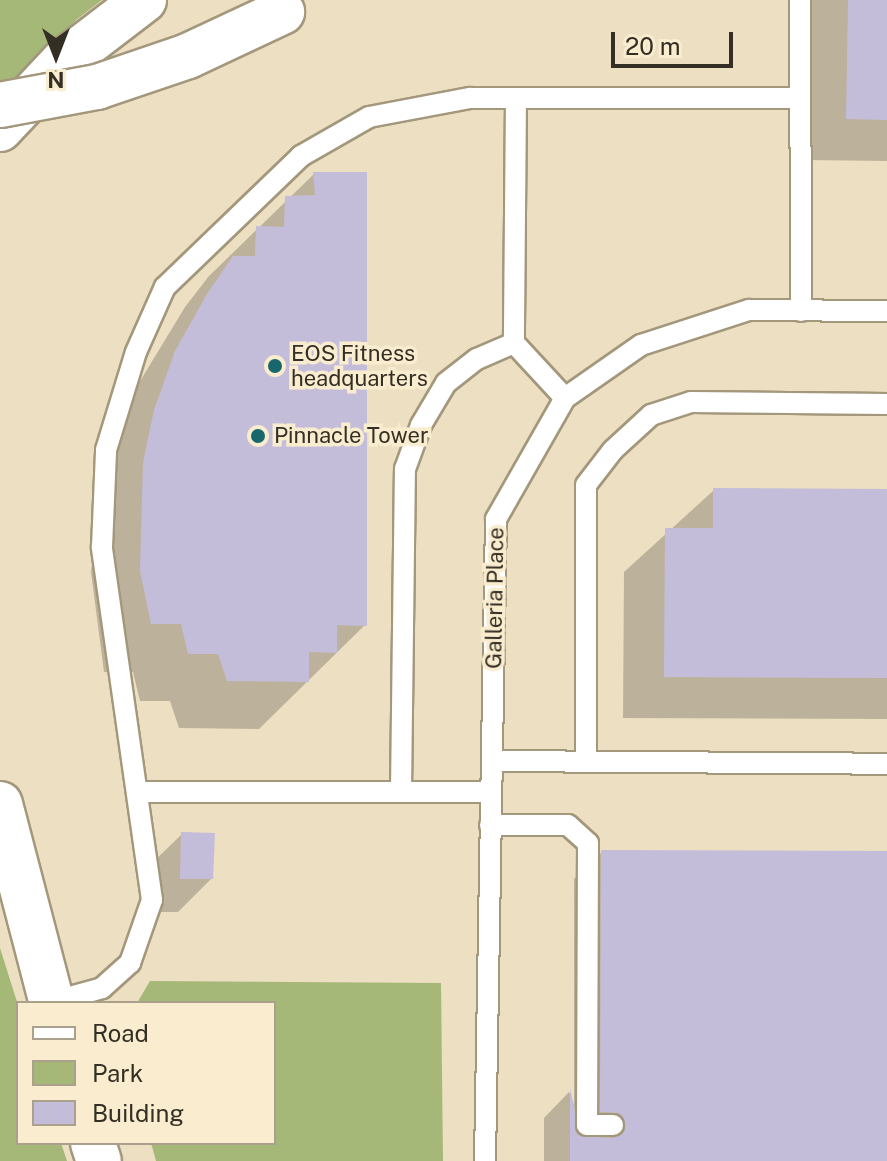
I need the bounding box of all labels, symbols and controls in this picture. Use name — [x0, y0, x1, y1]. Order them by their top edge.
north arrow — [16, 16, 96, 96]
scale bar — [615, 16, 737, 66]
text: 20 m — [625, 32, 681, 60]
text: N — [47, 67, 65, 93]
place label: EOS Fitness headquarters — [291, 340, 428, 392]
marker: EOS Fitness headquarters — [266, 357, 284, 375]
place label: Pinnacle Tower — [274, 423, 429, 449]
marker: Pinnacle Tower — [249, 427, 267, 445]
street label: Galleria Place — [481, 527, 509, 669]
legend — [16, 1001, 276, 1145]
text: Road — [92, 1019, 149, 1047]
text: Park — [92, 1059, 143, 1087]
text: Building — [92, 1099, 184, 1127]

